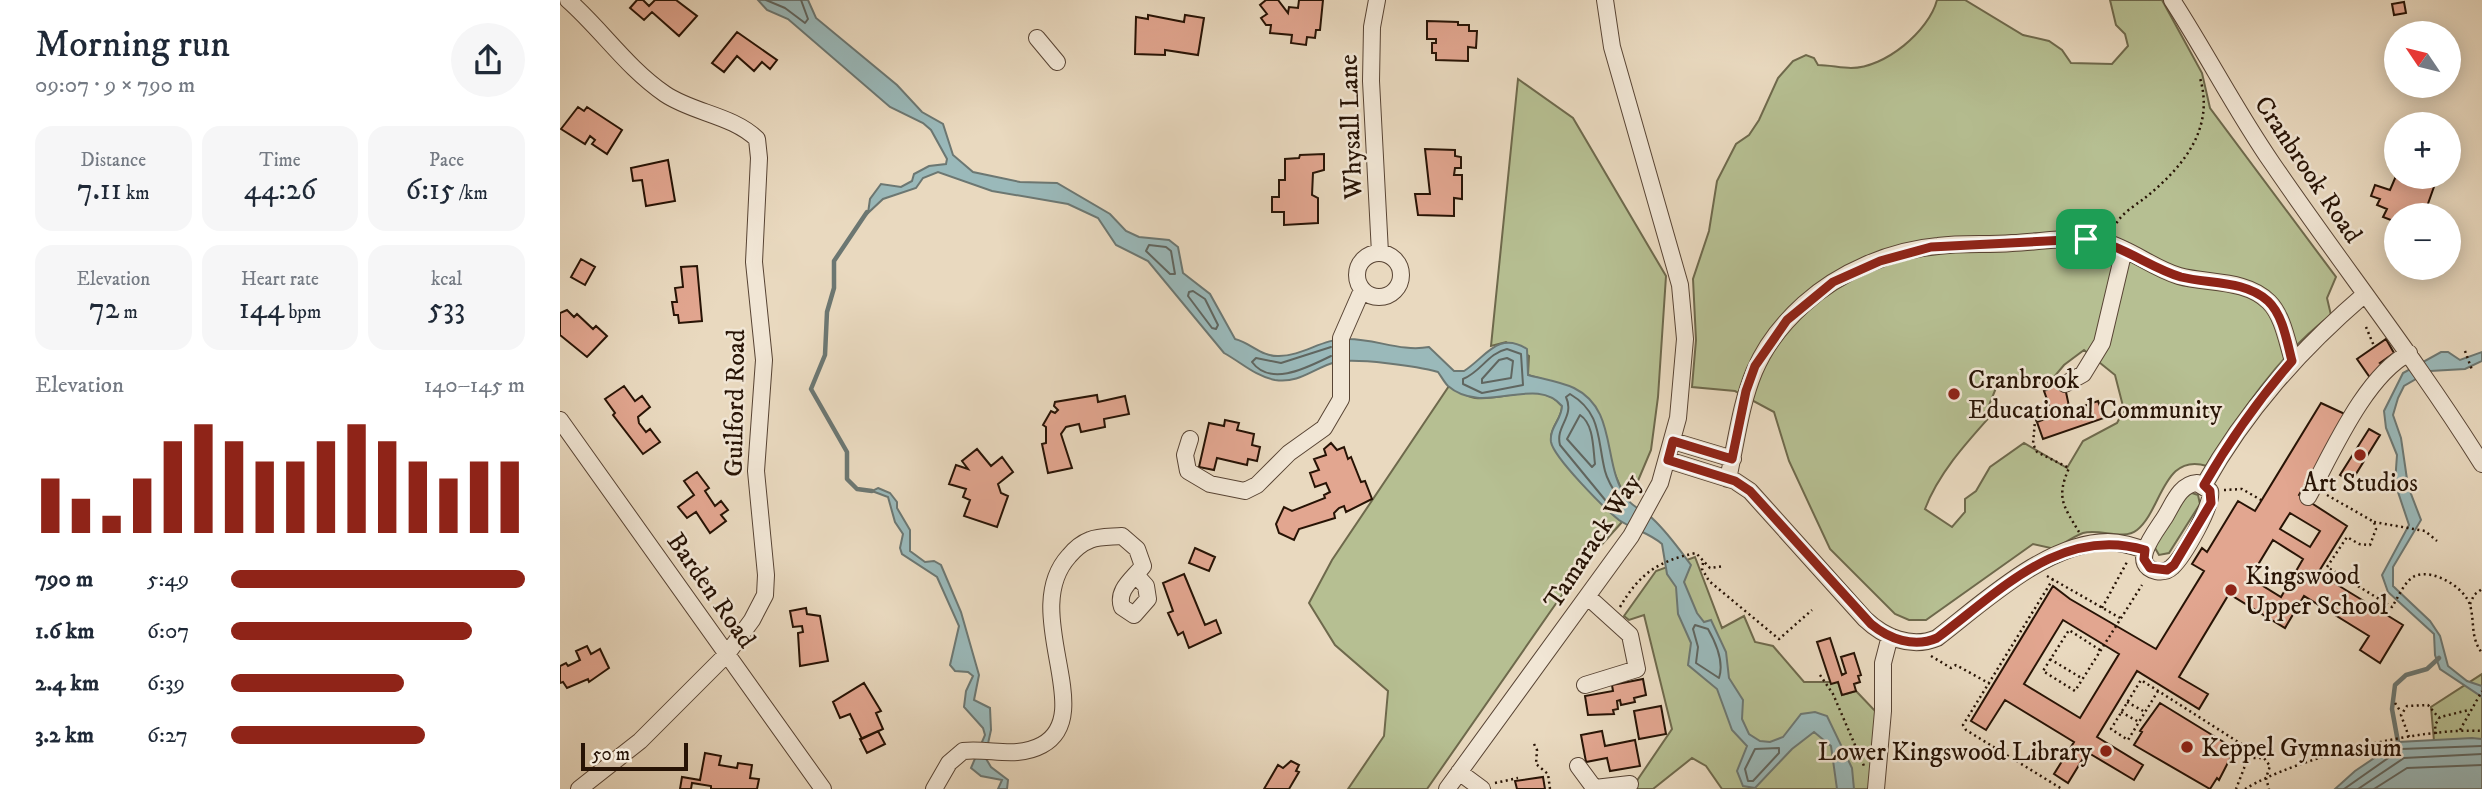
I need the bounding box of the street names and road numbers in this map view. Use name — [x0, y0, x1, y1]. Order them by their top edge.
street label: Whysall Lane — [1332, 54, 1371, 201]
street label: Cranbrook Road — [2246, 90, 2369, 250]
street label: Guilford Road — [718, 329, 753, 477]
street label: Tamarack Way — [1537, 467, 1650, 616]
street label: Barden Road — [659, 527, 763, 655]

